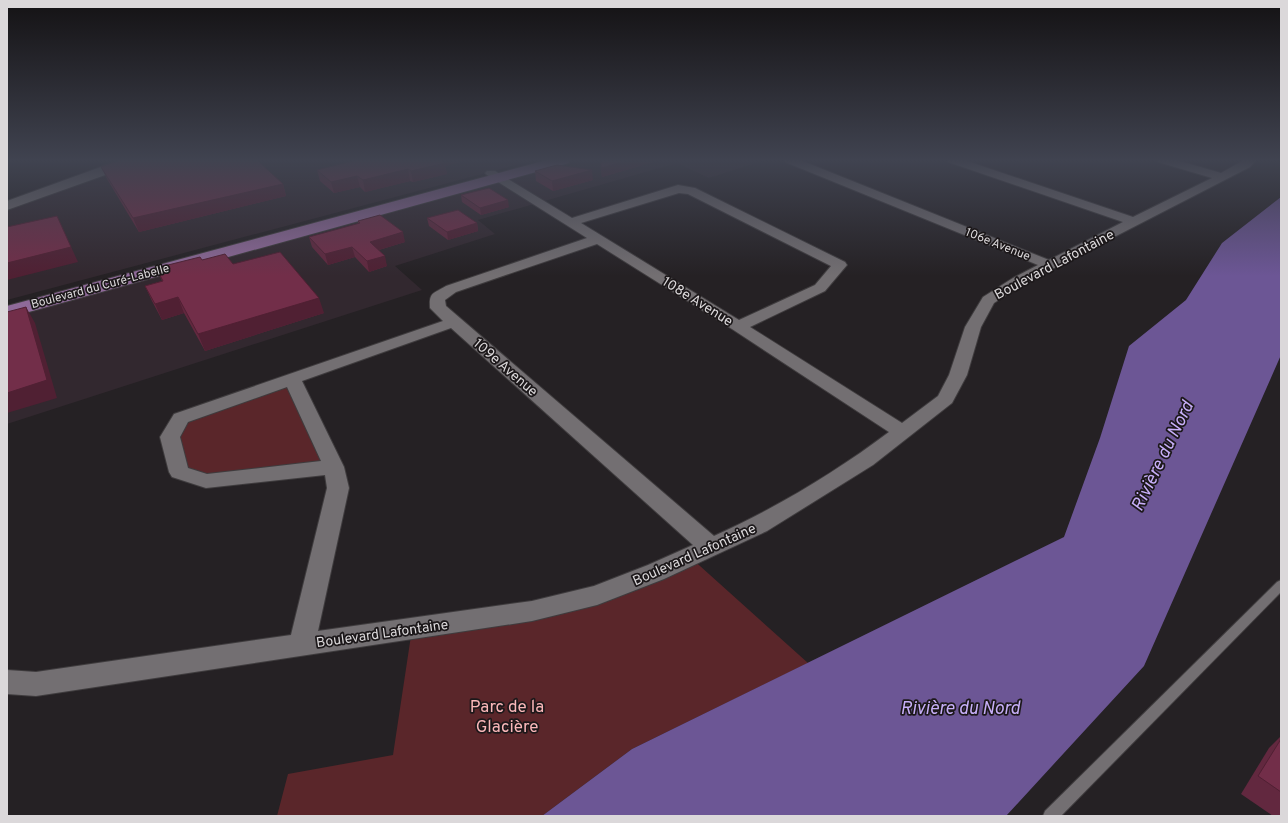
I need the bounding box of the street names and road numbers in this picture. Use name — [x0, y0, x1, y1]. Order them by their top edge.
street label: 106e Avenue — [963, 225, 1032, 265]
street label: Boulevard Lafontaine — [992, 227, 1118, 304]
street label: Boulevard du Curé-Labelle — [29, 261, 171, 313]
street label: 108e Avenue — [659, 274, 736, 331]
street label: 109e Avenue — [469, 336, 541, 401]
street label: Boulevard Lafontaine — [630, 521, 759, 590]
street label: Boulevard Lafontaine — [315, 617, 449, 652]

